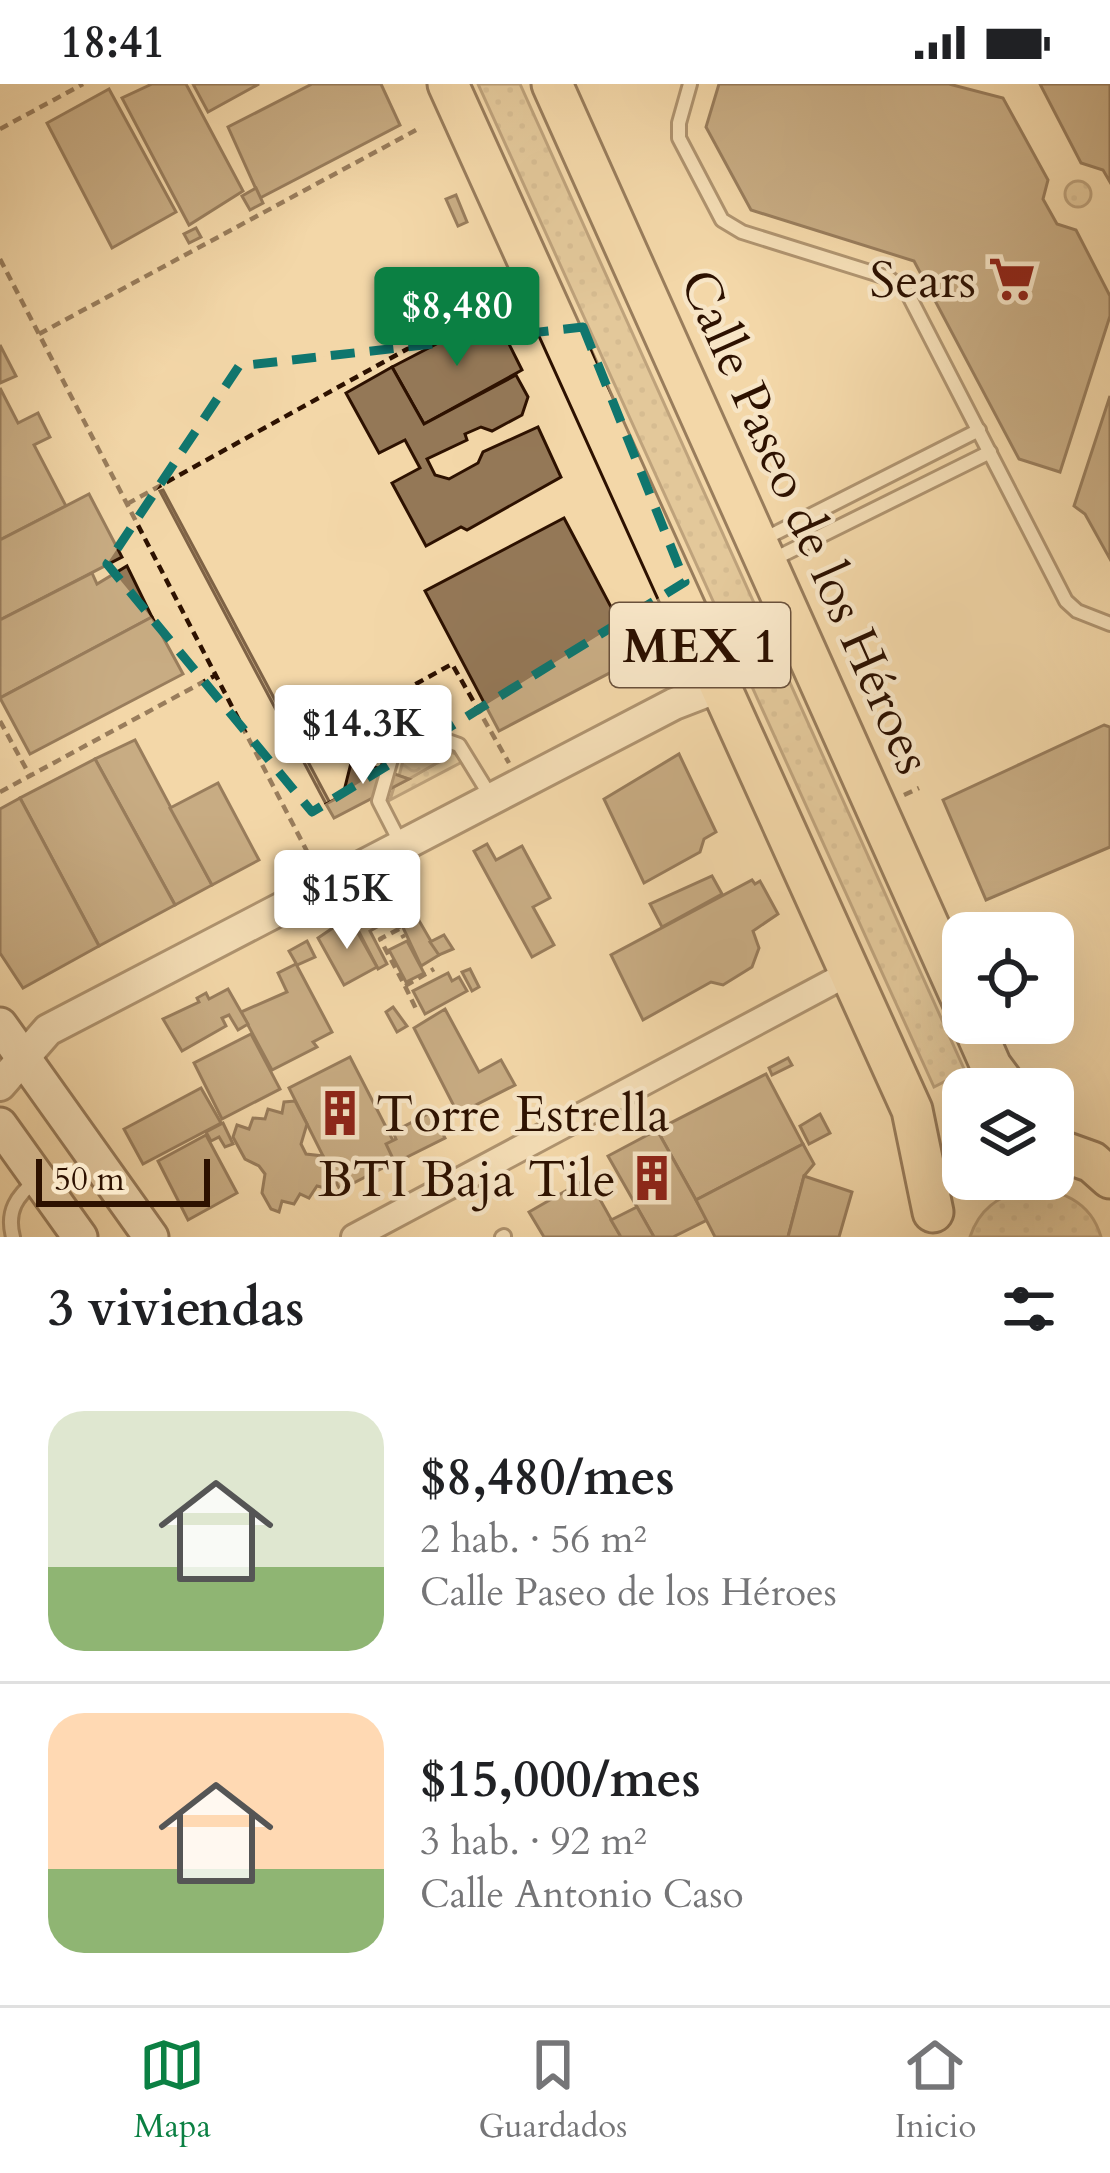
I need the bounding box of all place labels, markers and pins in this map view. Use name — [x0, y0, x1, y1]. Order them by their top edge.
place label: Sears — [870, 246, 976, 316]
supermarket icon: Sears — [987, 254, 1037, 304]
pin: $8,480 — [359, 267, 555, 369]
pin: $14.3K — [265, 685, 461, 787]
pin: $15K — [276, 850, 418, 952]
place label: Torre Estrella — [376, 1080, 669, 1150]
building icon: Torre Estrella — [315, 1088, 365, 1138]
place label: BTI Baja Tile — [318, 1145, 616, 1215]
building icon: BTI Baja Tile — [627, 1153, 677, 1203]

